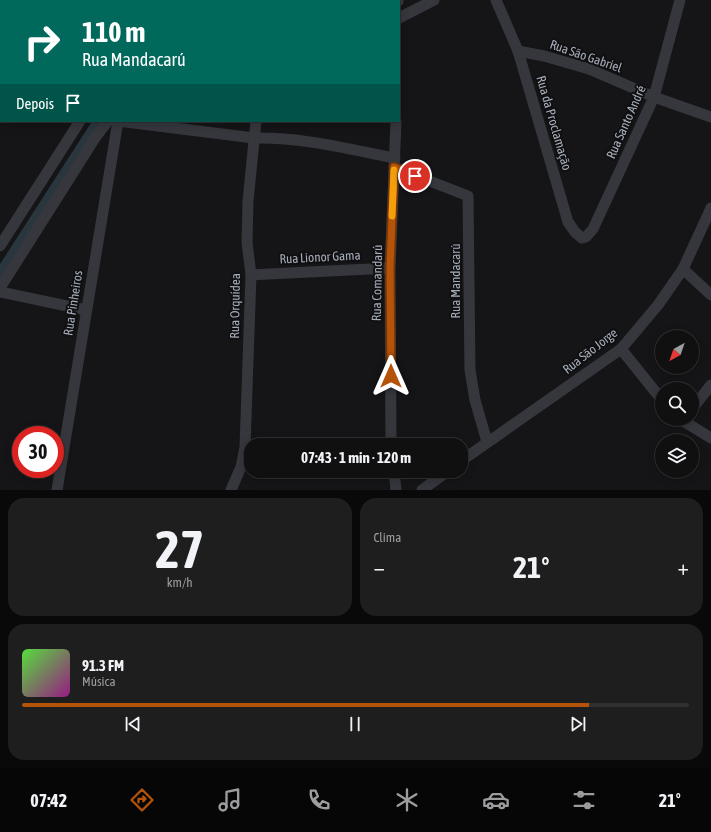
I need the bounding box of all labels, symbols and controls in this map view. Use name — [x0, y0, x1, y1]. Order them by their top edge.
icon: right — [16, 16, 68, 68]
text: 110 m — [82, 16, 145, 48]
street label: Rua São Gabriel — [548, 37, 625, 76]
text: Rua Mandacarú — [82, 49, 186, 70]
street label: Rua da Proclamação — [533, 74, 575, 172]
street label: Rua Santo André — [603, 83, 649, 161]
icon: arrive — [62, 92, 84, 114]
text: Depois — [16, 95, 54, 112]
pin — [398, 159, 432, 193]
icon: arrive — [404, 165, 426, 187]
street label: Rua Mandacarú — [448, 244, 463, 318]
street label: Rua Comandarú — [369, 245, 385, 321]
street label: Rua Lionor Gama — [279, 247, 361, 267]
street label: Rua Pinheiros — [60, 269, 86, 337]
street label: Rua Orquídea — [227, 273, 243, 339]
street label: Rua São Jorge — [560, 325, 620, 377]
north arrow — [655, 330, 699, 374]
map controls — [655, 330, 699, 478]
position arrow — [370, 355, 412, 397]
button: search — [655, 382, 699, 426]
speed limit sign: 30 — [12, 426, 64, 478]
button: layers — [655, 434, 699, 478]
text: 07:43 · 1 min · 120 m — [301, 449, 411, 466]
text: 27 — [155, 519, 204, 579]
text: Clima — [374, 530, 401, 545]
text: 21° — [513, 550, 549, 584]
text: − — [374, 554, 385, 580]
text: + — [678, 554, 689, 580]
text: km/h — [167, 575, 193, 590]
text: 91.3 FM — [82, 657, 124, 674]
text: Música — [82, 674, 115, 689]
icon: previous — [122, 713, 144, 735]
icon: pause — [344, 713, 366, 735]
icon: next — [567, 713, 589, 735]
icon: directions — [128, 786, 156, 814]
icon: music — [216, 786, 244, 814]
icon: phone — [305, 786, 333, 814]
icon: climate — [393, 786, 421, 814]
icon: car — [482, 786, 510, 814]
icon: filters — [570, 786, 598, 814]
text: 07:42 — [30, 790, 67, 811]
text: 21° — [659, 790, 681, 811]

